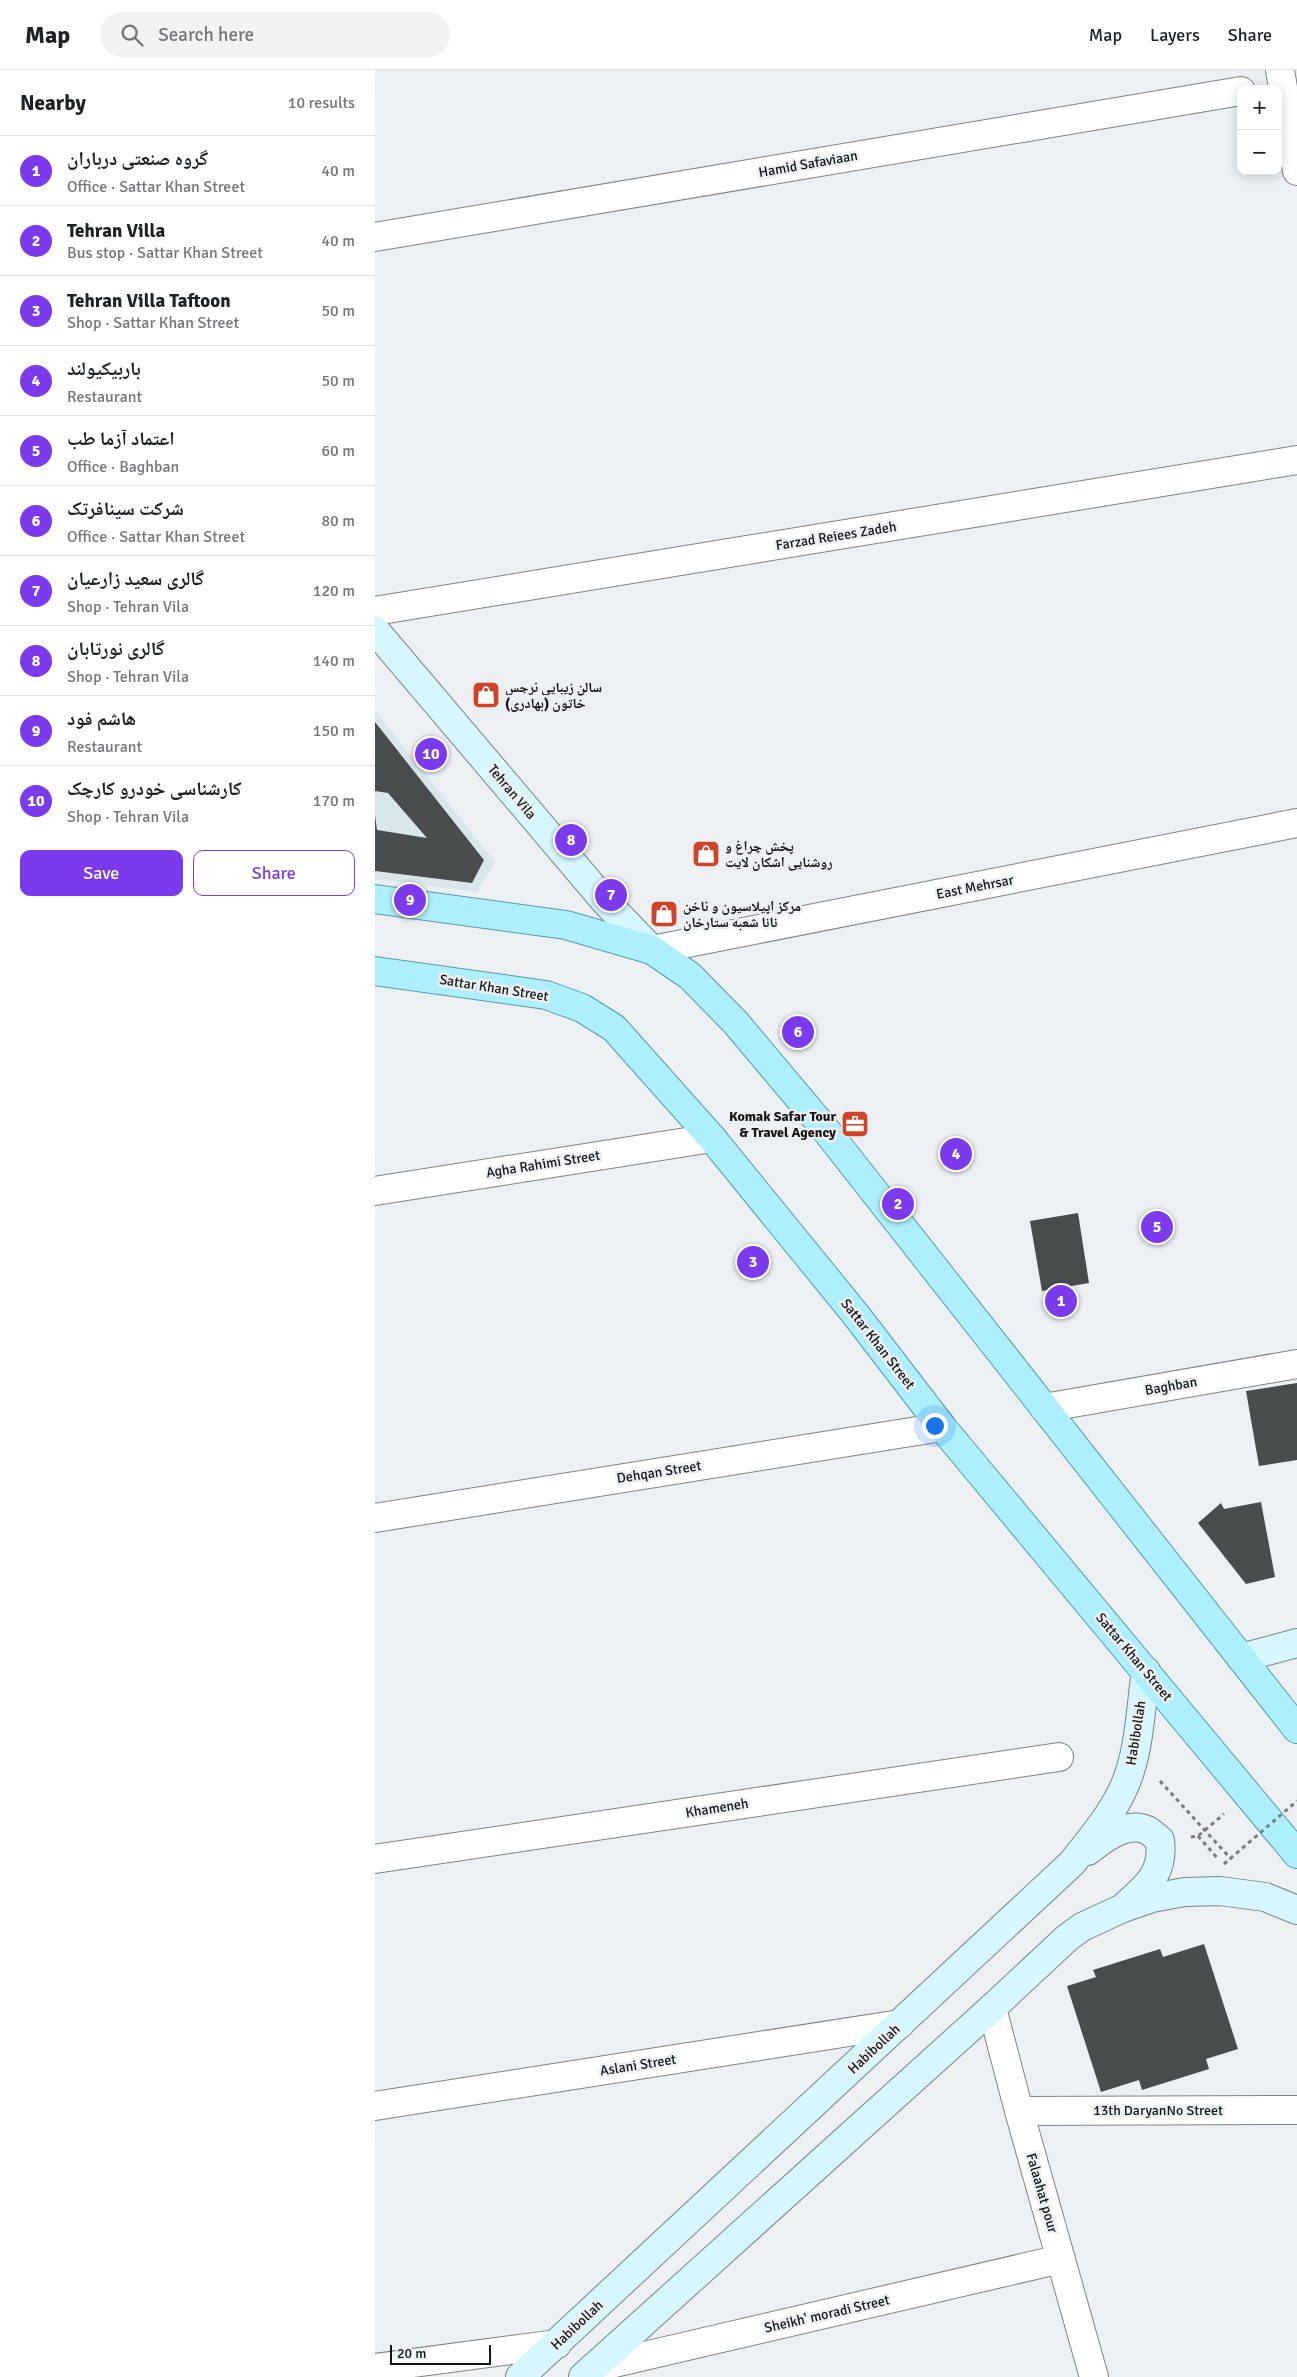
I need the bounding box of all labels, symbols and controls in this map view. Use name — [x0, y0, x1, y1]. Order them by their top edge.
search box — [100, 12, 450, 57]
text: Map — [25, 20, 70, 50]
icon: search — [118, 21, 146, 49]
text: Search here — [158, 23, 254, 47]
text: Map — [1089, 24, 1122, 46]
text: Layers — [1150, 24, 1200, 46]
text: Share — [1228, 24, 1272, 46]
map controls — [1237, 85, 1282, 175]
button: + — [1237, 85, 1282, 130]
text: Nearby — [20, 90, 86, 116]
text: 10 results — [288, 93, 355, 113]
button: − — [1237, 130, 1282, 175]
text: گروه صنعتی درباران — [67, 147, 208, 171]
street label: Hamid Safaviaan — [757, 147, 859, 181]
text: 1 — [32, 161, 40, 181]
text: 40 m — [321, 161, 355, 181]
text: Office · Sattar Khan Street — [67, 177, 245, 197]
text: Tehran Villa — [67, 219, 165, 243]
text: 2 — [32, 231, 40, 251]
text: 40 m — [321, 231, 355, 251]
text: Bus stop · Sattar Khan Street — [67, 243, 263, 263]
text: Tehran Villa Taftoon — [67, 289, 231, 313]
text: 3 — [32, 301, 40, 321]
text: 50 m — [321, 301, 355, 321]
text: Shop · Sattar Khan Street — [67, 313, 239, 333]
text: باربیکیولند — [67, 357, 141, 381]
text: 4 — [32, 371, 40, 391]
text: 50 m — [321, 371, 355, 391]
text: Restaurant — [67, 387, 142, 407]
text: اعتماد آزما طب — [67, 427, 175, 451]
text: 5 — [32, 441, 40, 461]
text: 60 m — [321, 441, 355, 461]
text: Office · Baghban — [67, 457, 179, 477]
text: شرکت سینافرتک — [67, 497, 184, 521]
text: 6 — [32, 511, 40, 531]
text: 80 m — [321, 511, 355, 531]
street label: Farzad Reiees Zadeh — [774, 518, 898, 554]
text: Office · Sattar Khan Street — [67, 527, 245, 547]
text: گالری سعید زارعیان — [67, 567, 204, 591]
text: 7 — [32, 581, 40, 601]
text: 120 m — [313, 581, 355, 601]
text: Shop · Tehran Vila — [67, 597, 189, 617]
text: گالری نورتابان — [67, 637, 165, 661]
text: 8 — [32, 651, 40, 671]
text: 140 m — [313, 651, 355, 671]
text: Shop · Tehran Vila — [67, 667, 189, 687]
place label: سالن زیبایی نرجس خاتون (بهادری) — [505, 679, 602, 712]
shop icon: سالن زیبایی نرجس خاتون (بهادری) — [471, 680, 501, 710]
text: هاشم فود — [67, 707, 136, 731]
text: 9 — [32, 721, 40, 741]
text: 150 m — [313, 721, 355, 741]
pin: 10 — [415, 735, 447, 773]
text: Restaurant — [67, 737, 142, 757]
street label: Tehran Vila — [484, 761, 540, 823]
text: کارشناسی خودرو کارچک — [67, 777, 242, 801]
text: 10 — [27, 791, 45, 811]
text: 170 m — [313, 791, 355, 811]
text: Shop · Tehran Vila — [67, 807, 189, 827]
pin: 8 — [555, 821, 587, 859]
place label: پخش چراغ و روشنایی اشکان لایت — [725, 838, 832, 871]
shop icon: پخش چراغ و روشنایی اشکان لایت — [691, 839, 721, 869]
button: Save — [20, 850, 183, 896]
button: Share — [193, 850, 355, 896]
street label: East Mehrsar — [935, 871, 1016, 903]
pin: 7 — [595, 876, 627, 914]
pin: 9 — [394, 881, 426, 919]
place label: مرکز اپیلاسیون و ناخن نانا شعبه ستارخان — [683, 898, 801, 931]
shop icon: مرکز اپیلاسیون و ناخن نانا شعبه ستارخان — [649, 899, 679, 929]
street label: Sattar Khan Street — [438, 971, 550, 1005]
pin: 6 — [782, 1013, 814, 1051]
place label: Komak Safar Tour & Travel Agency — [729, 1108, 836, 1141]
office icon: Komak Safar Tour & Travel Agency — [840, 1109, 870, 1139]
pin: 4 — [940, 1135, 972, 1173]
street label: Agha Rahimi Street — [485, 1147, 601, 1181]
pin: 2 — [882, 1185, 914, 1223]
pin: 5 — [1141, 1208, 1173, 1246]
pin: 3 — [737, 1243, 769, 1281]
pin: 1 — [1045, 1282, 1077, 1320]
street label: Sattar Khan Street — [837, 1295, 919, 1393]
street label: Baghban — [1144, 1373, 1198, 1399]
your location — [922, 1413, 948, 1439]
street label: Dehqan Street — [615, 1457, 703, 1487]
street label: Sattar Khan Street — [1092, 1609, 1176, 1705]
street label: Habibollah — [1123, 1699, 1149, 1767]
street label: Khameneh — [684, 1795, 750, 1821]
street label: Habibollah — [844, 2021, 904, 2077]
street label: Aslani Street — [599, 2051, 677, 2079]
street label: 13th DaryanNo Street — [1093, 2102, 1223, 2119]
street label: Falaahat pour — [1022, 2151, 1062, 2236]
street label: Sheikh' moradi Street — [763, 2291, 891, 2337]
street label: Habibollah — [547, 2297, 607, 2353]
scale bar — [390, 2342, 491, 2365]
text: 20 m — [397, 2345, 426, 2362]

